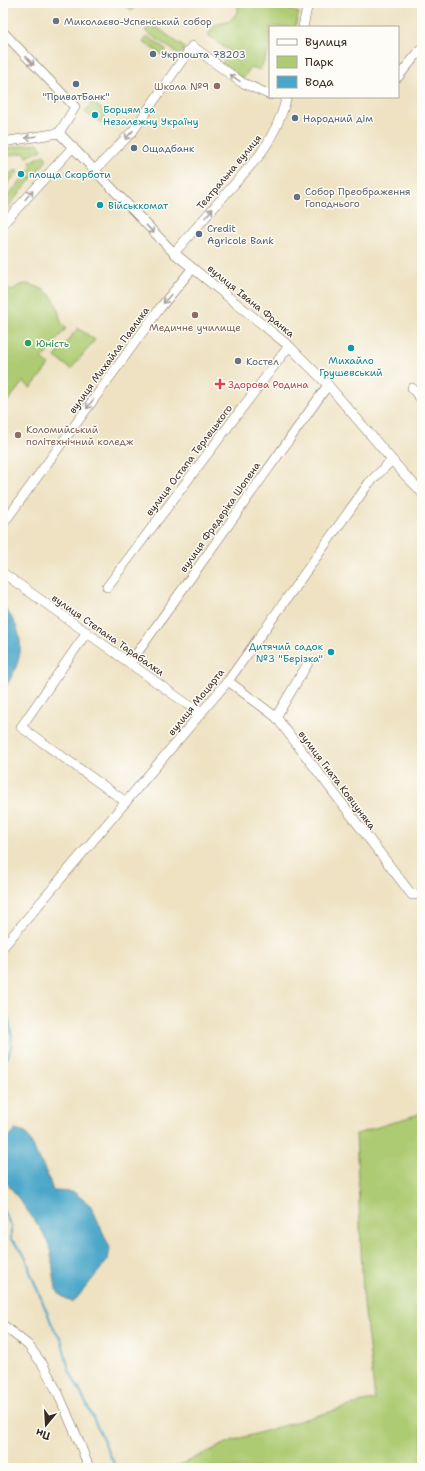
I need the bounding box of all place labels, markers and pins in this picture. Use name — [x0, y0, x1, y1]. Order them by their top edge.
place label: Миколаєво-Успенський собор — [64, 15, 212, 28]
marker: Миколаєво-Успенський собор — [51, 16, 61, 26]
place label: Укрпошта 78203 — [161, 48, 246, 61]
marker: Укрпошта 78203 — [148, 49, 158, 59]
marker: "ПриватБанк" — [71, 79, 81, 89]
place label: Школа №9 — [154, 80, 209, 93]
marker: Школа №9 — [212, 81, 222, 91]
place label: "ПриватБанк" — [42, 90, 110, 103]
place label: Борцям за Незалежну Україну — [103, 103, 199, 128]
marker: Борцям за Незалежну Україну — [90, 110, 100, 120]
place label: Народний дім — [303, 112, 373, 125]
marker: Народний дім — [290, 113, 300, 123]
place label: Ощадбанк — [142, 142, 195, 155]
marker: Ощадбанк — [129, 143, 139, 153]
place label: площа Скорботи — [29, 168, 111, 181]
marker: площа Скорботи — [16, 169, 26, 179]
place label: Собор Преображення Гоподнього — [305, 185, 411, 210]
marker: Собор Преображення Гоподнього — [292, 192, 302, 202]
place label: Військкомат — [108, 199, 169, 212]
marker: Військкомат — [95, 200, 105, 210]
place label: Credit Agricole Bank — [207, 222, 274, 247]
marker: Credit Agricole Bank — [194, 229, 204, 239]
marker: Медичне училище — [190, 310, 200, 320]
place label: Медичне училище — [149, 321, 241, 334]
place label: Юність — [36, 337, 69, 350]
marker: Юність — [23, 338, 33, 348]
marker: Михайло Грушевський — [346, 343, 356, 353]
place label: Михайло Грушевський — [319, 354, 383, 379]
place label: Костел — [246, 355, 279, 368]
marker: Костел — [233, 356, 243, 366]
place label: Здорова Родина — [228, 378, 309, 391]
marker: Здорова Родина — [215, 379, 225, 389]
place label: Коломийський політехнічний коледж — [26, 423, 134, 448]
marker: Коломийський політехнічний коледж — [13, 430, 23, 440]
place label: Дитячий садок №3 "Берізка" — [249, 640, 324, 665]
marker: Дитячий садок №3 "Берізка" — [326, 647, 336, 657]

